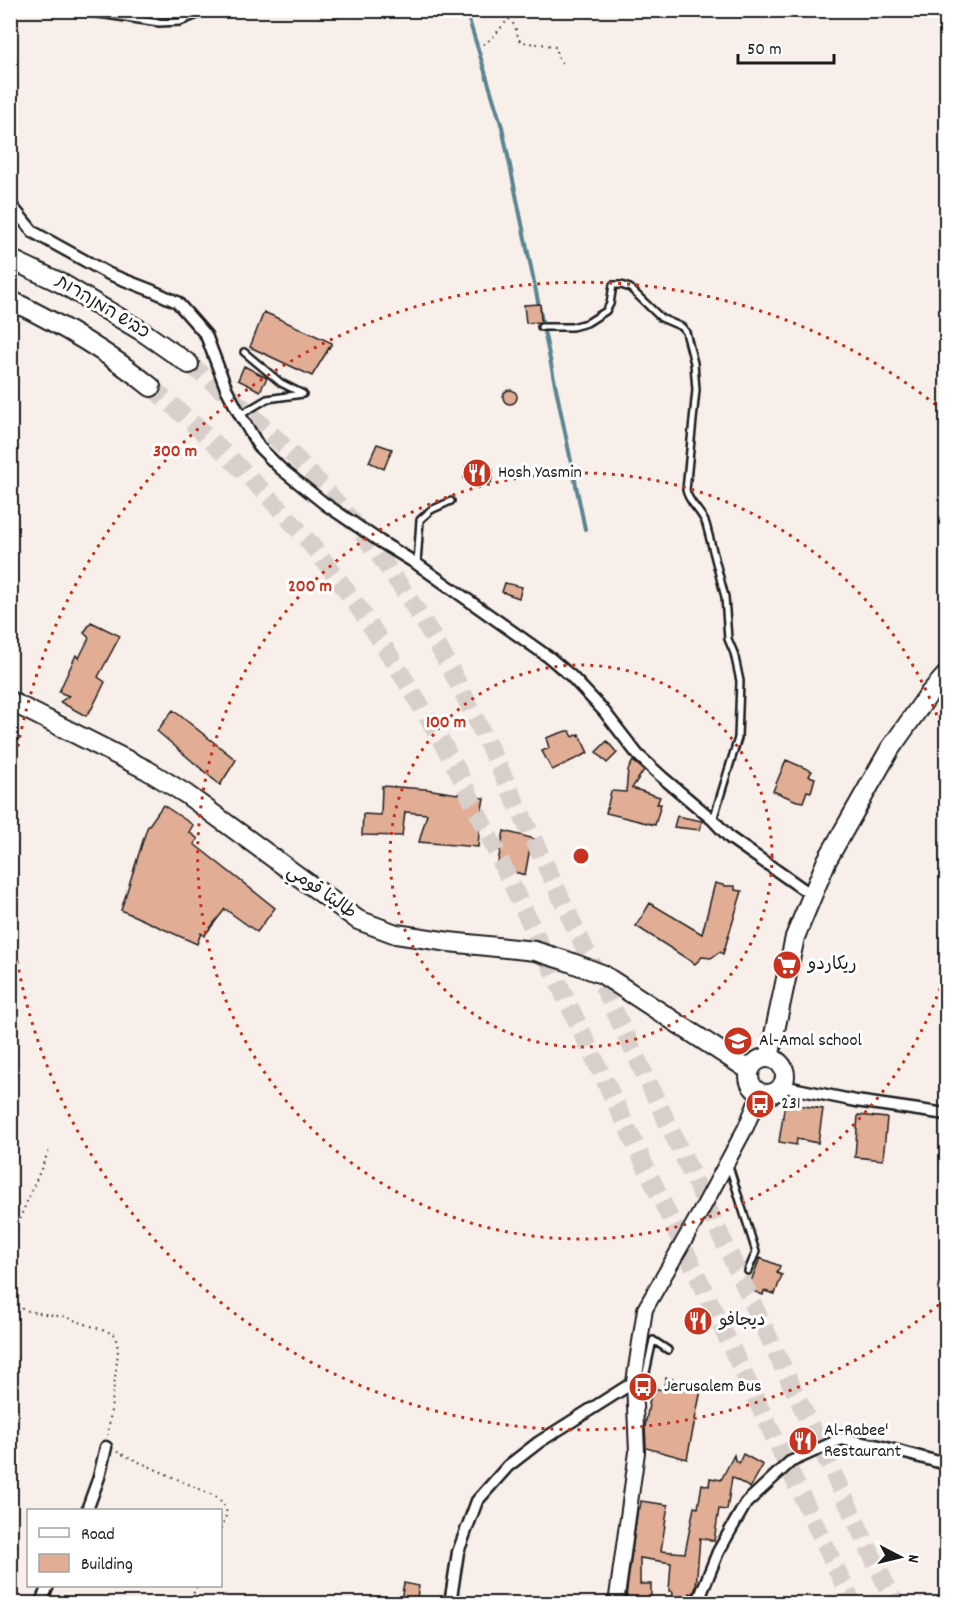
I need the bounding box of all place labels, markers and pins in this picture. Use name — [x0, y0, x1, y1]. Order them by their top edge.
restaurant icon: Hosh Yasmin — [461, 457, 493, 489]
place label: Hosh Yasmin — [498, 461, 582, 486]
centre of rings — [571, 846, 591, 866]
supermarket icon: ريكاردو — [771, 949, 803, 981]
place label: ريكاردو — [806, 953, 857, 978]
school or university icon: Al-Amal school — [722, 1025, 754, 1057]
place label: Al-Amal school — [759, 1029, 862, 1054]
bus stop icon: 231 — [744, 1088, 776, 1120]
place label: 231 — [781, 1092, 801, 1117]
restaurant icon: ديجافو — [682, 1305, 714, 1337]
place label: ديجافو — [718, 1309, 766, 1334]
bus stop icon: Jerusalem Bus — [627, 1371, 659, 1403]
place label: Jerusalem Bus — [664, 1375, 762, 1400]
place label: Al-Rabee' Restaurant — [824, 1419, 902, 1465]
restaurant icon: Al-Rabee' Restaurant — [787, 1425, 819, 1457]

